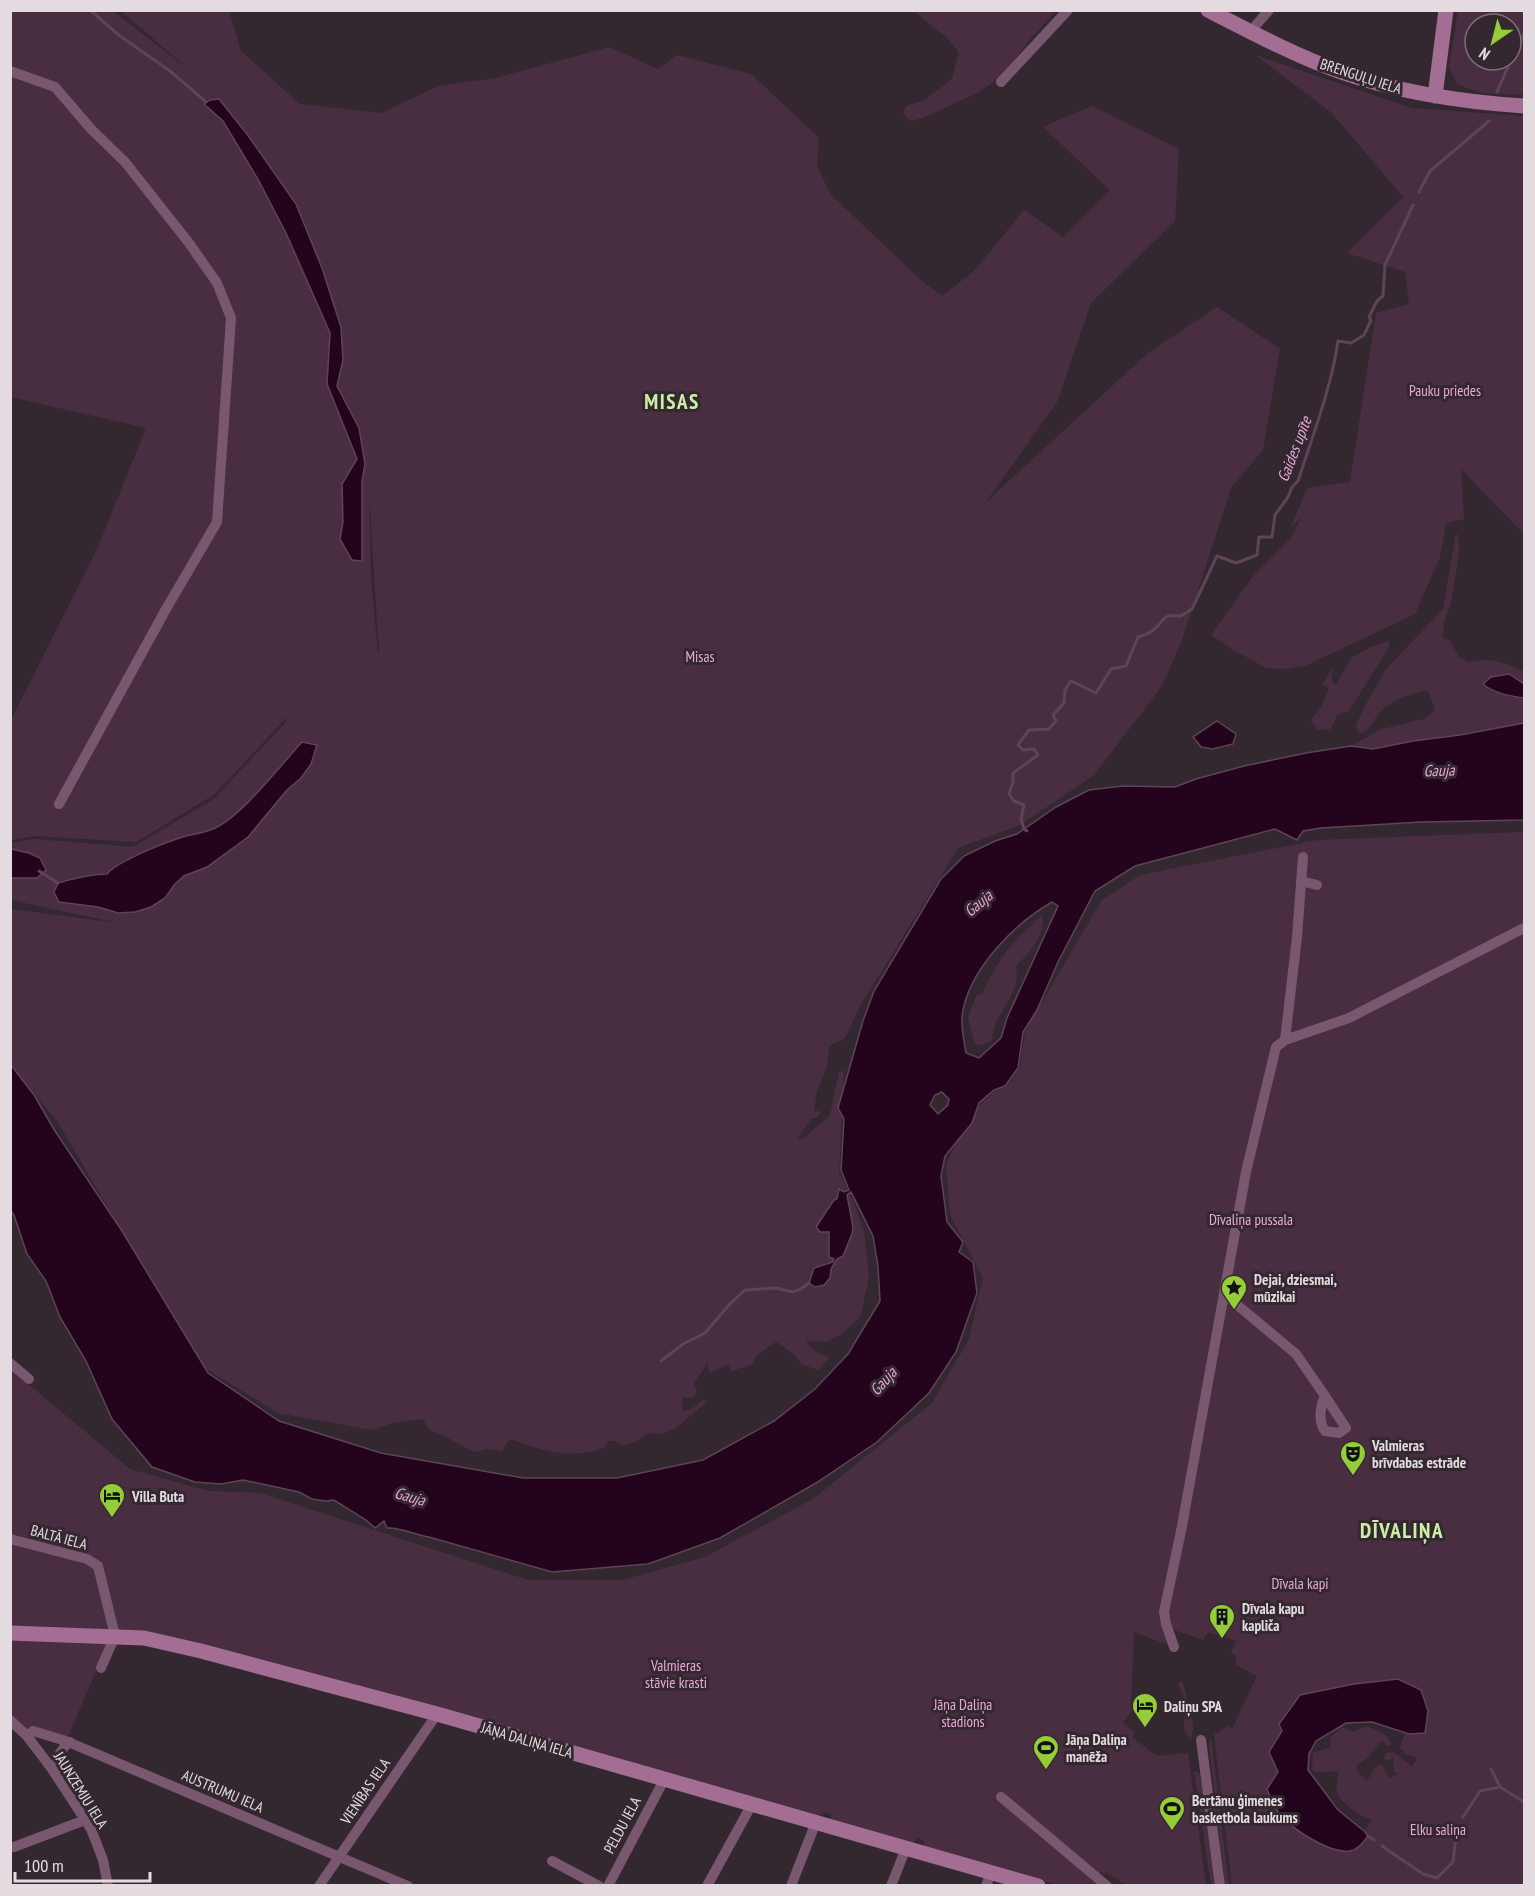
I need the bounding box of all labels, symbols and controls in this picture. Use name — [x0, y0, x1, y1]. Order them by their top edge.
north arrow — [1463, 12, 1523, 72]
text: N — [1475, 44, 1494, 65]
street label: BRENGUĻU IELA — [1318, 54, 1405, 98]
park label: Pauku priedes — [1409, 381, 1481, 400]
district label: MISAS — [644, 388, 700, 415]
water label: Gaides upīte — [1272, 412, 1316, 484]
park label: Misas — [686, 647, 714, 666]
water label: Gauja — [1423, 759, 1456, 781]
water label: Gauja — [960, 884, 998, 921]
park label: Dīvaliņa pussala — [1209, 1210, 1293, 1229]
place label: Dejai, dziesmai, mūzikai — [1254, 1270, 1337, 1306]
place icon: Dejai, dziesmai, mūzikai — [1219, 1273, 1249, 1311]
water label: Gauja — [865, 1362, 902, 1399]
place label: Valmieras brīvdabas estrāde — [1371, 1436, 1466, 1472]
theatre icon: Valmieras brīvdabas estrāde — [1338, 1439, 1368, 1477]
hotel icon: Villa Buta — [97, 1481, 127, 1519]
water label: Gauja — [392, 1482, 429, 1510]
place label: Villa Buta — [131, 1487, 184, 1506]
district label: DĪVALIŅA — [1360, 1517, 1444, 1544]
street label: BALTĀ IELA — [29, 1520, 90, 1554]
park label: Dīvala kapi — [1271, 1574, 1329, 1593]
place label: Dīvala kapu kapliča — [1242, 1599, 1305, 1635]
building icon: Dīvala kapu kapliča — [1207, 1602, 1237, 1640]
park label: Valmieras stāvie krasti — [645, 1656, 707, 1692]
hotel icon: Daliņu SPA — [1130, 1691, 1160, 1729]
park label: Jāņa Daliņa stadions — [933, 1695, 992, 1731]
place label: Daliņu SPA — [1164, 1697, 1223, 1717]
street label: JĀŅA DALIŅA IELA — [478, 1718, 576, 1762]
place label: Jāņa Daliņa manēža — [1065, 1730, 1127, 1766]
sports icon: Jāņa Daliņa manēža — [1031, 1733, 1061, 1771]
street label: JAUNZEMJU IELA — [49, 1747, 113, 1833]
street label: VIENĪBAS IELA — [335, 1754, 395, 1828]
street label: AUSTRUMU IELA — [179, 1765, 268, 1817]
place label: Bertānu ģimenes basketbola laukums — [1192, 1791, 1298, 1827]
street label: PELDU IELA — [599, 1793, 645, 1857]
sports icon: Bertānu ģimenes basketbola laukums — [1157, 1794, 1187, 1832]
park label: Elku saliņa — [1410, 1820, 1466, 1839]
scale bar — [15, 1845, 150, 1883]
text: 100 m — [24, 1854, 64, 1877]

